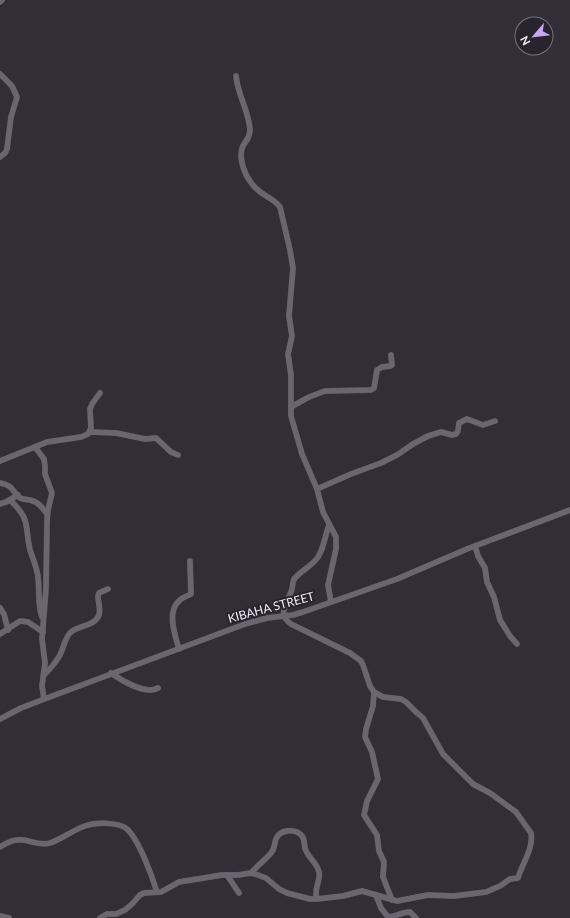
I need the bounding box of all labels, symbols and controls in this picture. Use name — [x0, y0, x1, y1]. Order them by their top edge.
north arrow — [514, 16, 554, 56]
text: N — [517, 34, 532, 48]
street label: KIBAHA STREET — [226, 588, 316, 626]

